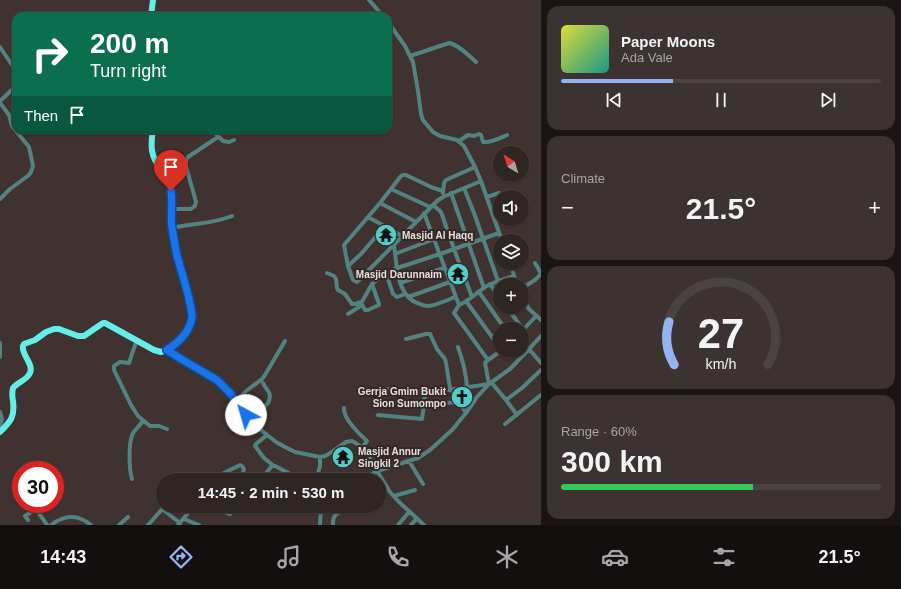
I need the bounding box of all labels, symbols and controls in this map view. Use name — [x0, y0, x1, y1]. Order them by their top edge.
icon: right — [24, 28, 76, 80]
text: 200 m — [90, 28, 169, 59]
text: Paper Moons — [621, 33, 715, 50]
text: Ada Vale — [621, 50, 673, 65]
text: Turn right — [90, 61, 166, 81]
icon: previous — [603, 89, 625, 111]
icon: pause — [710, 89, 732, 111]
icon: next — [817, 89, 839, 111]
icon: arrive — [66, 104, 88, 126]
text: Then — [24, 107, 58, 124]
north arrow — [493, 146, 529, 182]
map controls — [493, 146, 529, 358]
pin — [154, 150, 188, 191]
icon: arrive — [160, 156, 182, 178]
text: Climate — [561, 171, 605, 186]
button: sound — [493, 190, 529, 226]
text: 21.5° — [686, 192, 756, 225]
text: − — [561, 195, 574, 220]
text: + — [868, 195, 881, 220]
temple icon: Masjid Al Haqq — [373, 222, 399, 248]
place label: Masjid Al Haqq — [402, 230, 473, 241]
button: layers — [493, 234, 529, 270]
temple icon: Masjid Darunnaim — [445, 261, 471, 287]
place label: Masjid Darunnaim — [356, 269, 442, 280]
button: + — [493, 278, 529, 314]
text: 27 — [698, 310, 744, 357]
button: − — [493, 322, 529, 358]
text: km/h — [706, 356, 737, 372]
church icon: Gerrja Gmim Bukit Sion Sumompo — [449, 384, 475, 410]
place label: Gerrja Gmim Bukit Sion Sumompo — [358, 386, 447, 409]
position arrow — [225, 394, 267, 436]
text: Range · 60% — [561, 424, 637, 439]
temple icon: Masjid Annur Singkil 2 — [330, 444, 356, 470]
text: 300 km — [561, 445, 663, 478]
place label: Masjid Annur Singkil 2 — [358, 446, 421, 469]
speed limit sign: 30 — [12, 461, 64, 513]
text: 14:45 · 2 min · 530 m — [198, 484, 344, 501]
icon: directions — [167, 543, 195, 571]
icon: music — [275, 543, 303, 571]
icon: phone — [384, 543, 412, 571]
icon: climate — [493, 543, 521, 571]
icon: car — [601, 543, 629, 571]
icon: filters — [710, 543, 738, 571]
text: 14:43 — [40, 547, 86, 567]
text: 21.5° — [818, 547, 861, 567]

